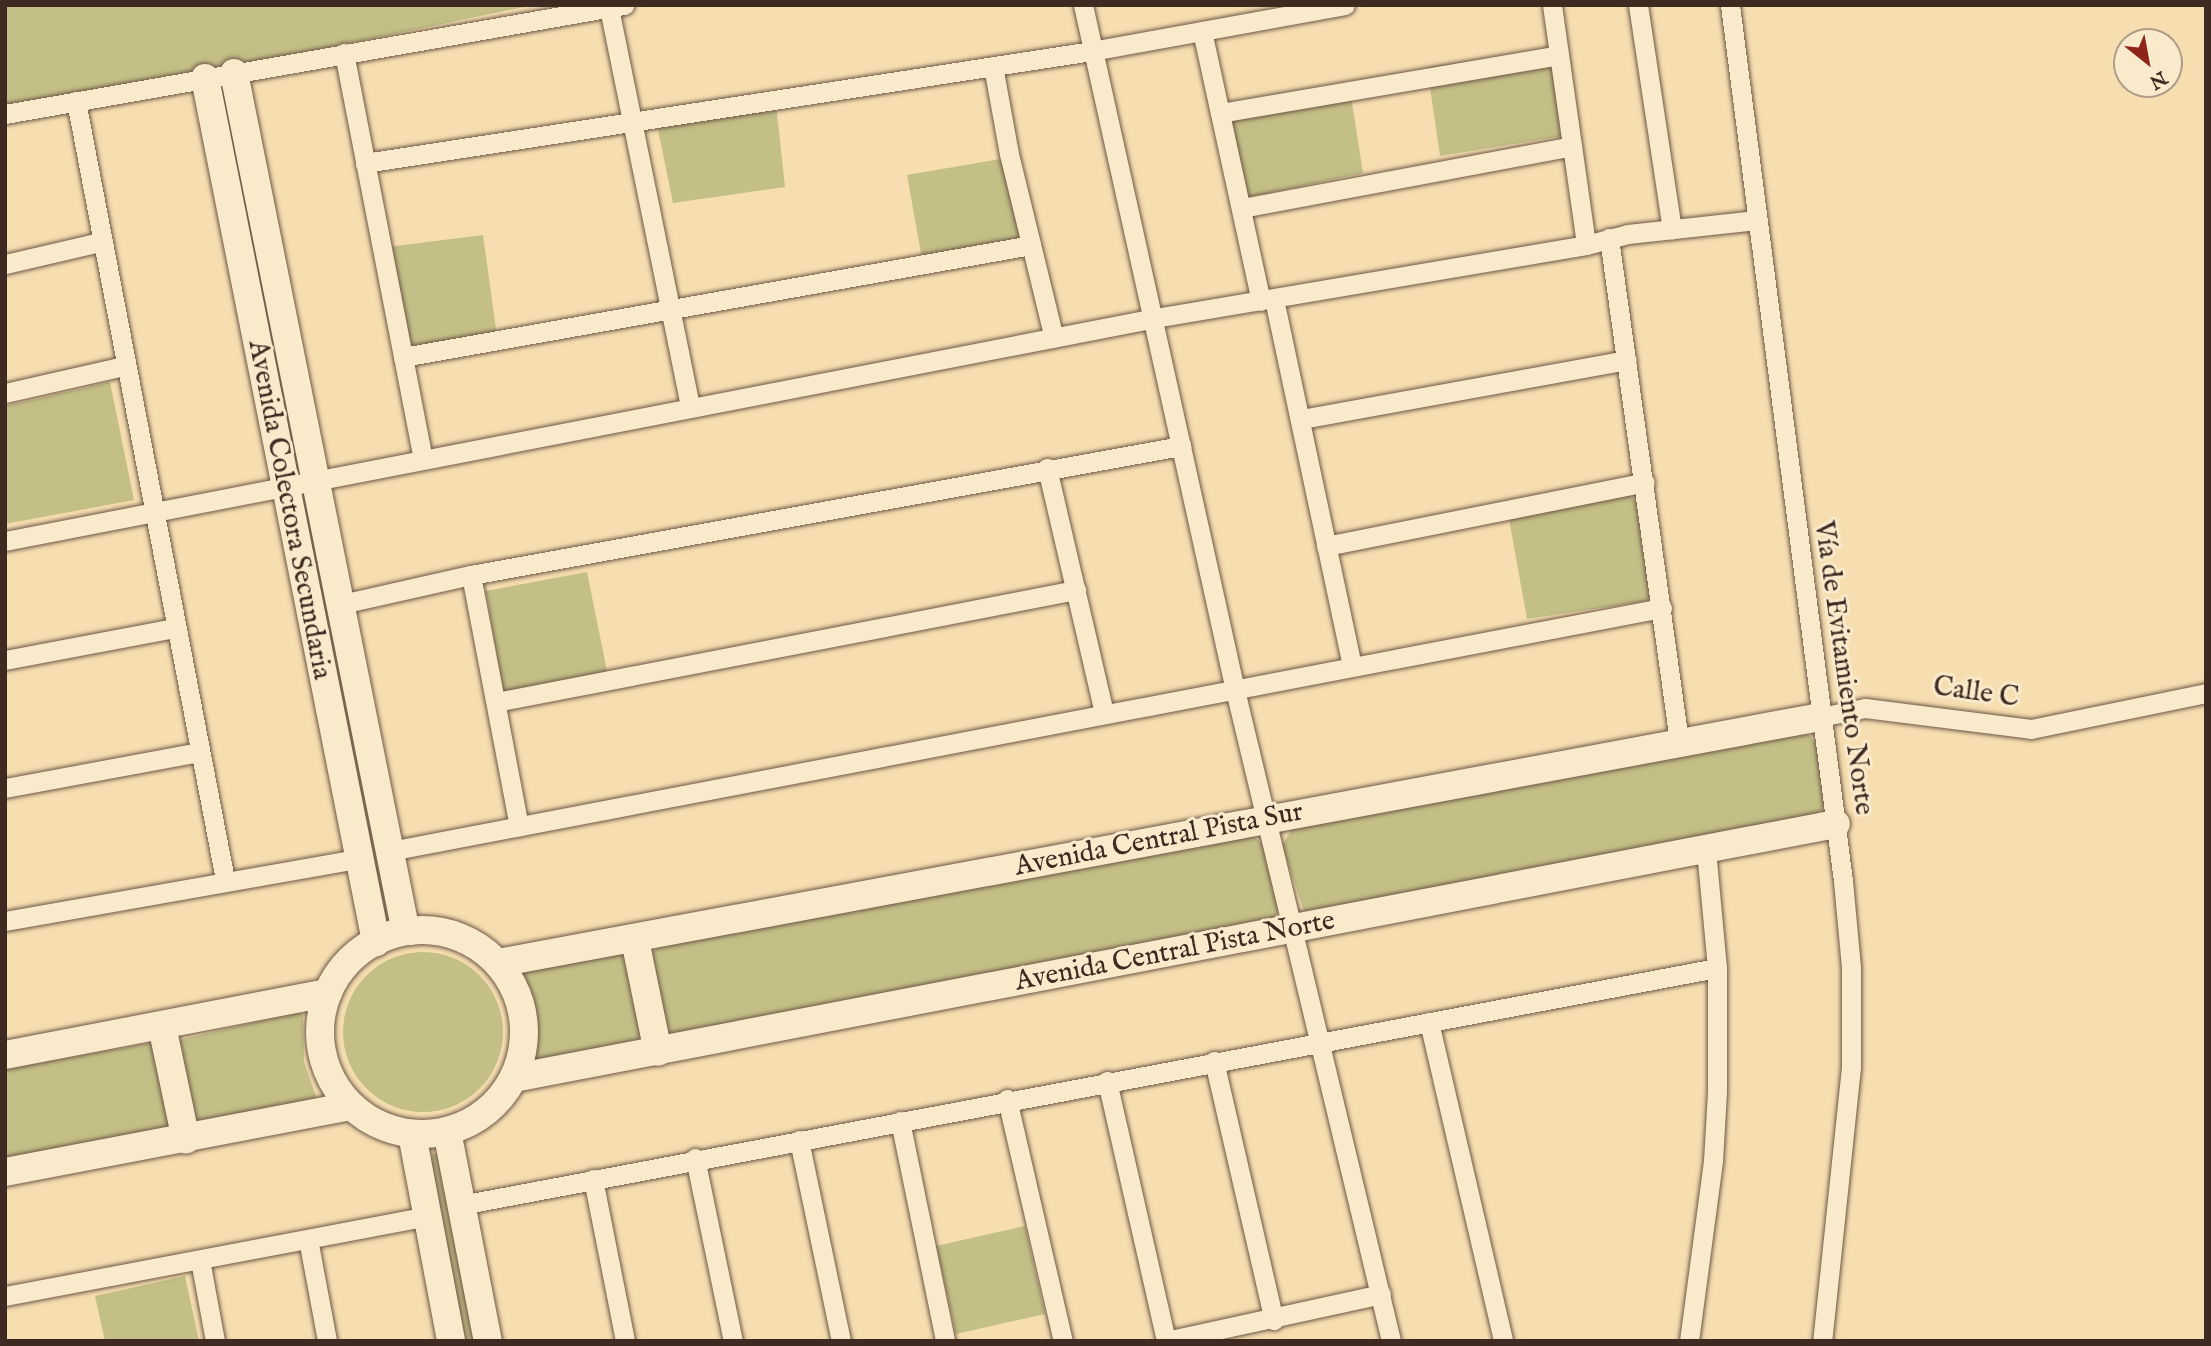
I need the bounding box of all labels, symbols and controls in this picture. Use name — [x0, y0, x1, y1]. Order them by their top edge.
north arrow — [2113, 28, 2183, 98]
text: N — [2145, 65, 2171, 94]
street label: Avenida Colectora Secundaria — [240, 338, 338, 682]
street label: Vía de Evitamiento Norte — [1806, 519, 1880, 817]
street label: Calle C — [1931, 670, 2021, 716]
street label: Avenida Central Pista Sur — [1012, 796, 1306, 884]
street label: Avenida Central Pista Norte — [1012, 905, 1338, 999]

